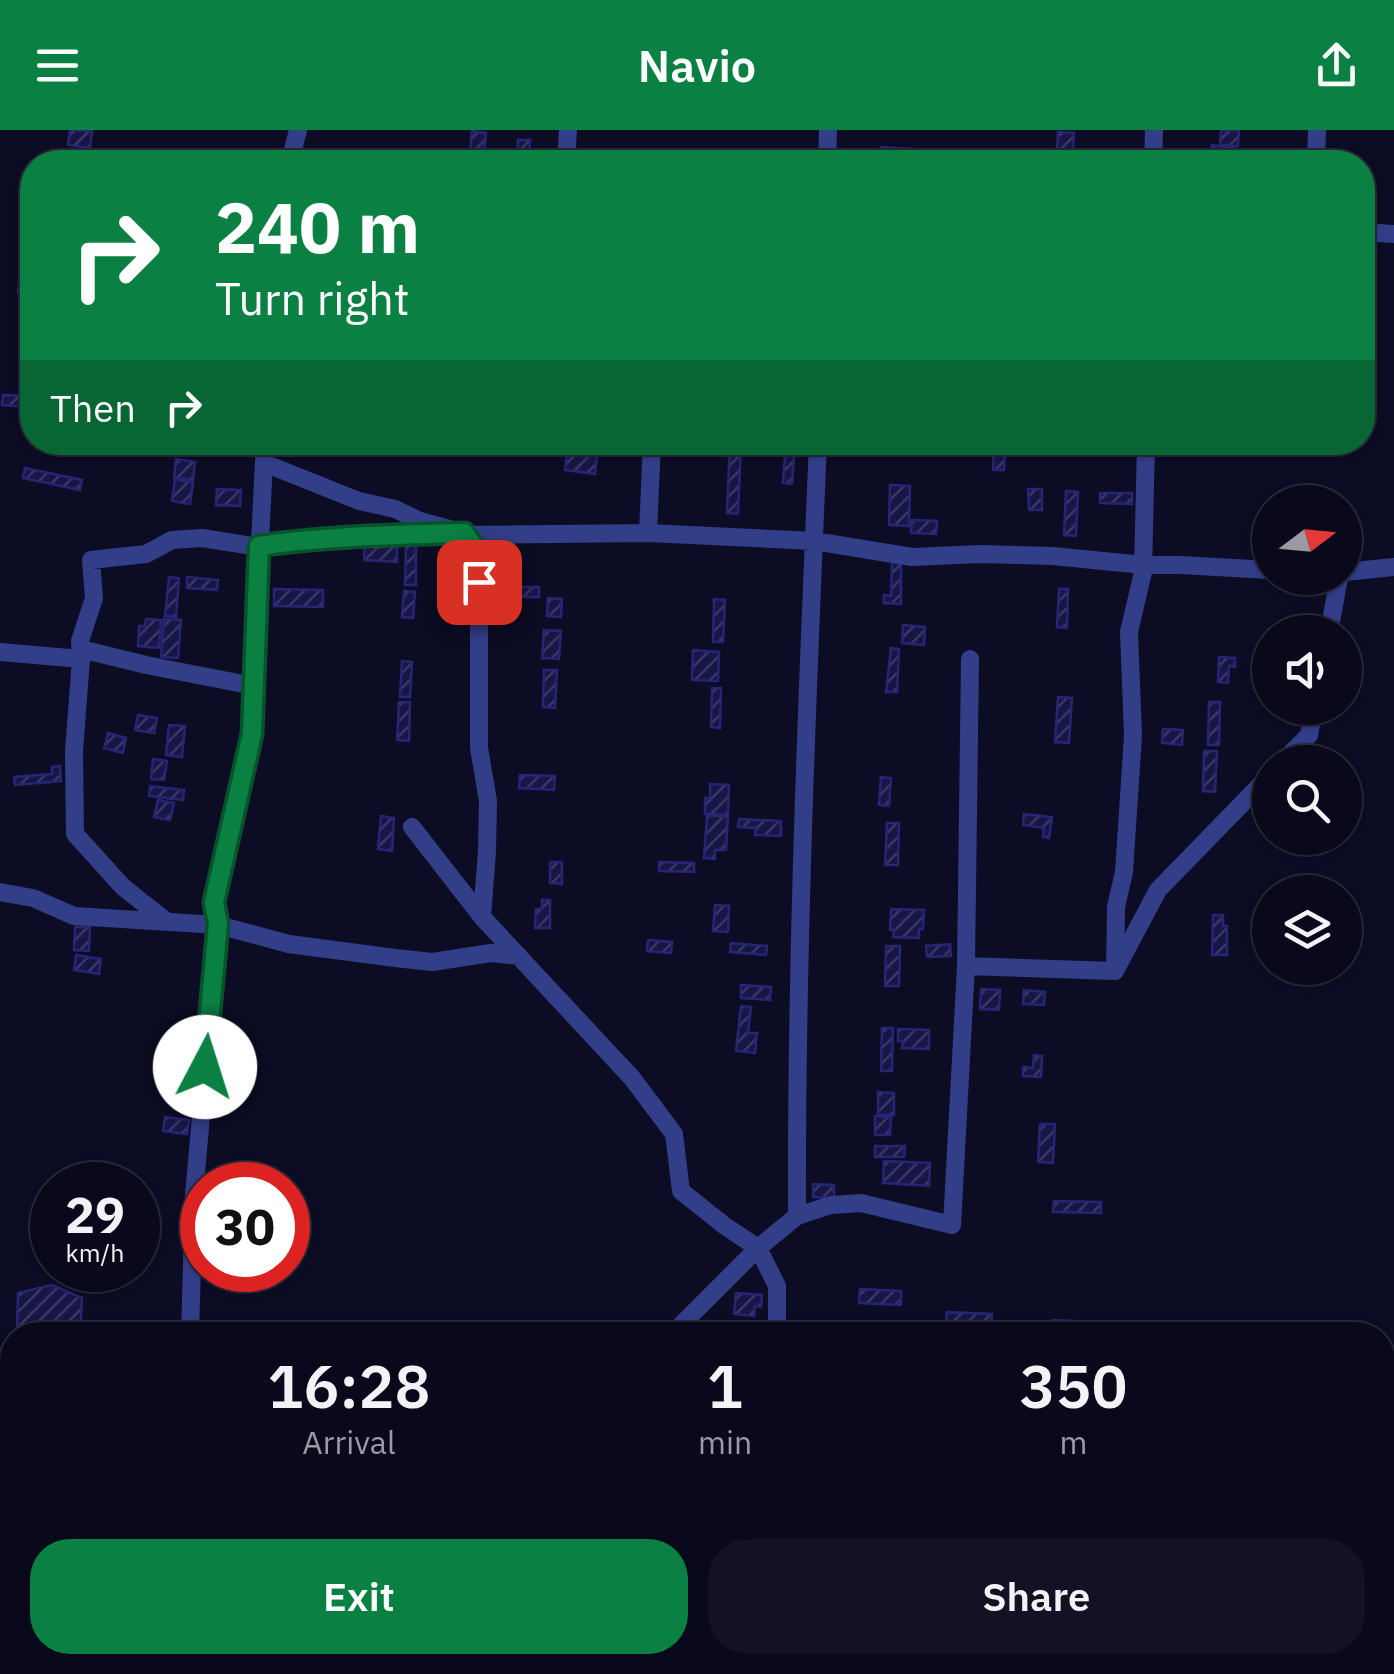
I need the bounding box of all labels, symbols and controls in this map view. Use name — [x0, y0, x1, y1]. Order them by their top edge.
text: Navio — [638, 36, 756, 94]
icon: menu — [30, 38, 85, 93]
icon: share — [1309, 38, 1364, 93]
text: 240 m — [215, 181, 420, 272]
icon: right — [50, 190, 180, 320]
text: Turn right — [215, 269, 410, 327]
icon: right — [156, 380, 211, 435]
text: Then — [50, 383, 136, 432]
north arrow — [1252, 485, 1362, 595]
map controls — [1252, 485, 1362, 985]
pin — [437, 540, 522, 625]
icon: arrive — [452, 555, 507, 610]
button: sound — [1252, 615, 1362, 725]
button: search — [1252, 745, 1362, 855]
button: layers — [1252, 875, 1362, 985]
position arrow — [153, 1015, 257, 1119]
speed limit sign: 30 — [180, 1162, 310, 1292]
text: 29 — [65, 1182, 125, 1247]
text: km/h — [66, 1236, 124, 1269]
text: 16:28 — [267, 1346, 431, 1425]
text: 1 — [707, 1346, 743, 1425]
text: 350 — [1020, 1346, 1128, 1425]
text: Arrival — [302, 1421, 396, 1463]
text: min — [698, 1421, 752, 1463]
text: m — [1060, 1421, 1088, 1463]
button: Exit — [30, 1539, 688, 1654]
button: Share — [708, 1539, 1365, 1654]

